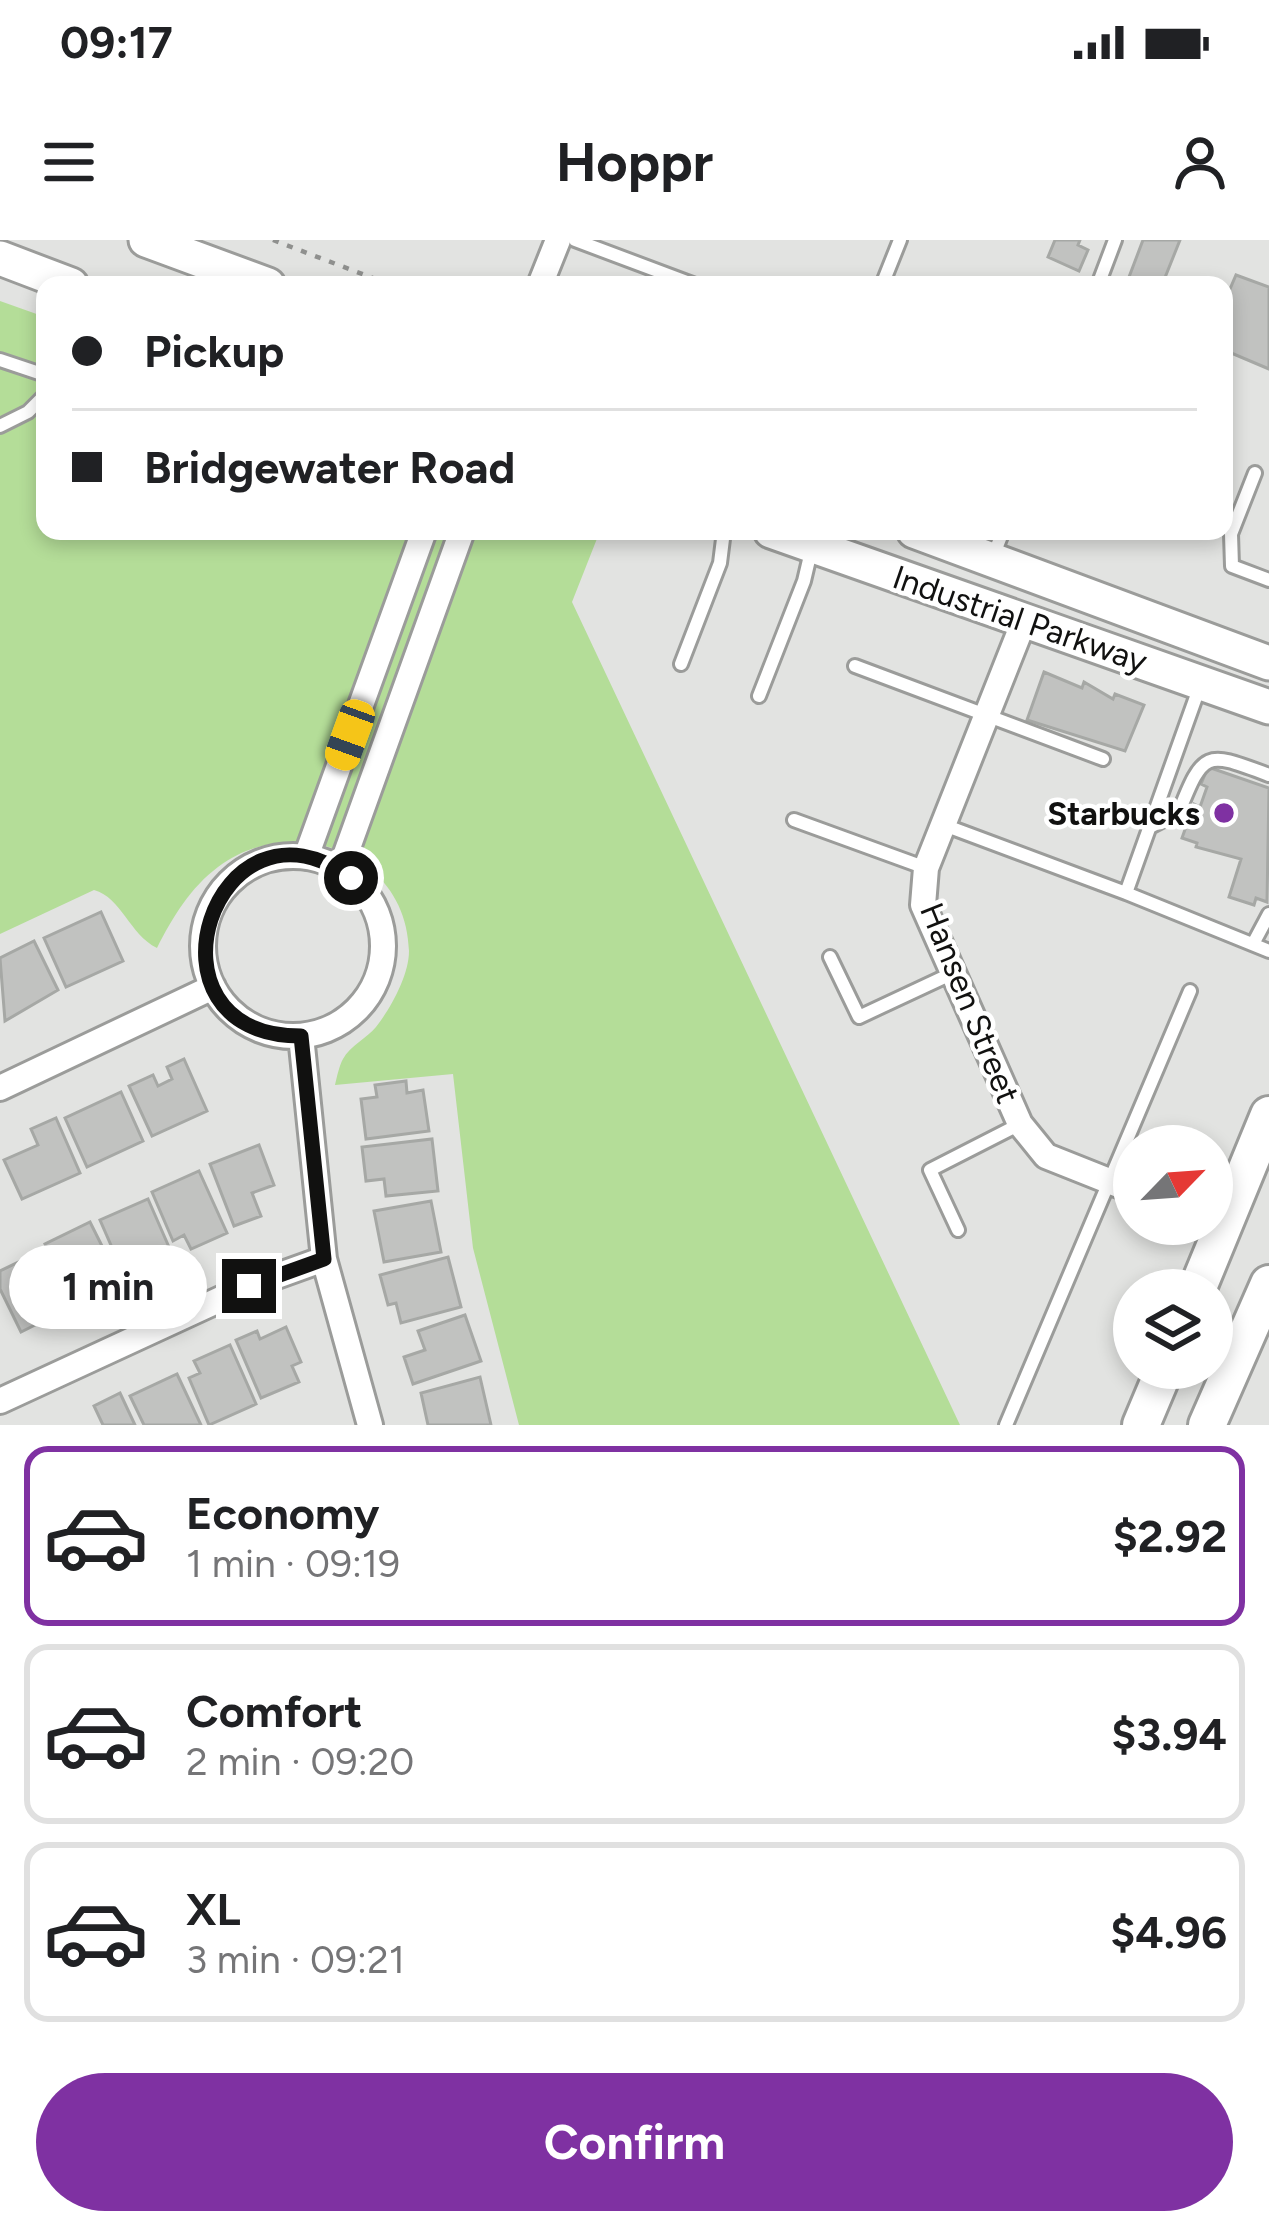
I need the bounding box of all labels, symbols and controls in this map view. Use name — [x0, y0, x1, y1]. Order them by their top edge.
text: 09:17 — [60, 15, 173, 69]
icon: menu — [36, 129, 102, 195]
icon: person — [1167, 129, 1233, 195]
text: Hoppr — [556, 130, 713, 195]
text: Pickup — [144, 324, 284, 378]
text: Bridgewater Road — [144, 440, 515, 494]
street label: Industrial Parkway — [888, 557, 1153, 681]
car — [321, 695, 379, 775]
place label: Starbucks — [1047, 794, 1200, 833]
marker: Starbucks — [1211, 800, 1237, 826]
route start — [324, 851, 378, 905]
street label: Hansen Street — [912, 897, 1028, 1109]
north arrow — [1113, 1125, 1233, 1245]
map controls — [1113, 1125, 1233, 1389]
callout: 1 min — [9, 1244, 207, 1328]
route end — [222, 1259, 276, 1313]
text: 1 min — [62, 1263, 154, 1310]
button: layers — [1113, 1269, 1233, 1389]
icon: car — [42, 1482, 150, 1590]
text: Economy — [186, 1486, 379, 1540]
text: $2.92 — [1113, 1509, 1227, 1563]
text: 1 min · 09:19 — [186, 1540, 400, 1587]
icon: car — [42, 1680, 150, 1788]
text: Comfort — [186, 1684, 362, 1738]
text: $3.94 — [1111, 1707, 1227, 1761]
text: 2 min · 09:20 — [186, 1738, 414, 1785]
icon: car — [42, 1878, 150, 1986]
text: XL — [186, 1882, 241, 1936]
text: $4.96 — [1110, 1905, 1227, 1959]
text: 3 min · 09:21 — [186, 1936, 405, 1983]
button: Confirm — [36, 2073, 1233, 2211]

